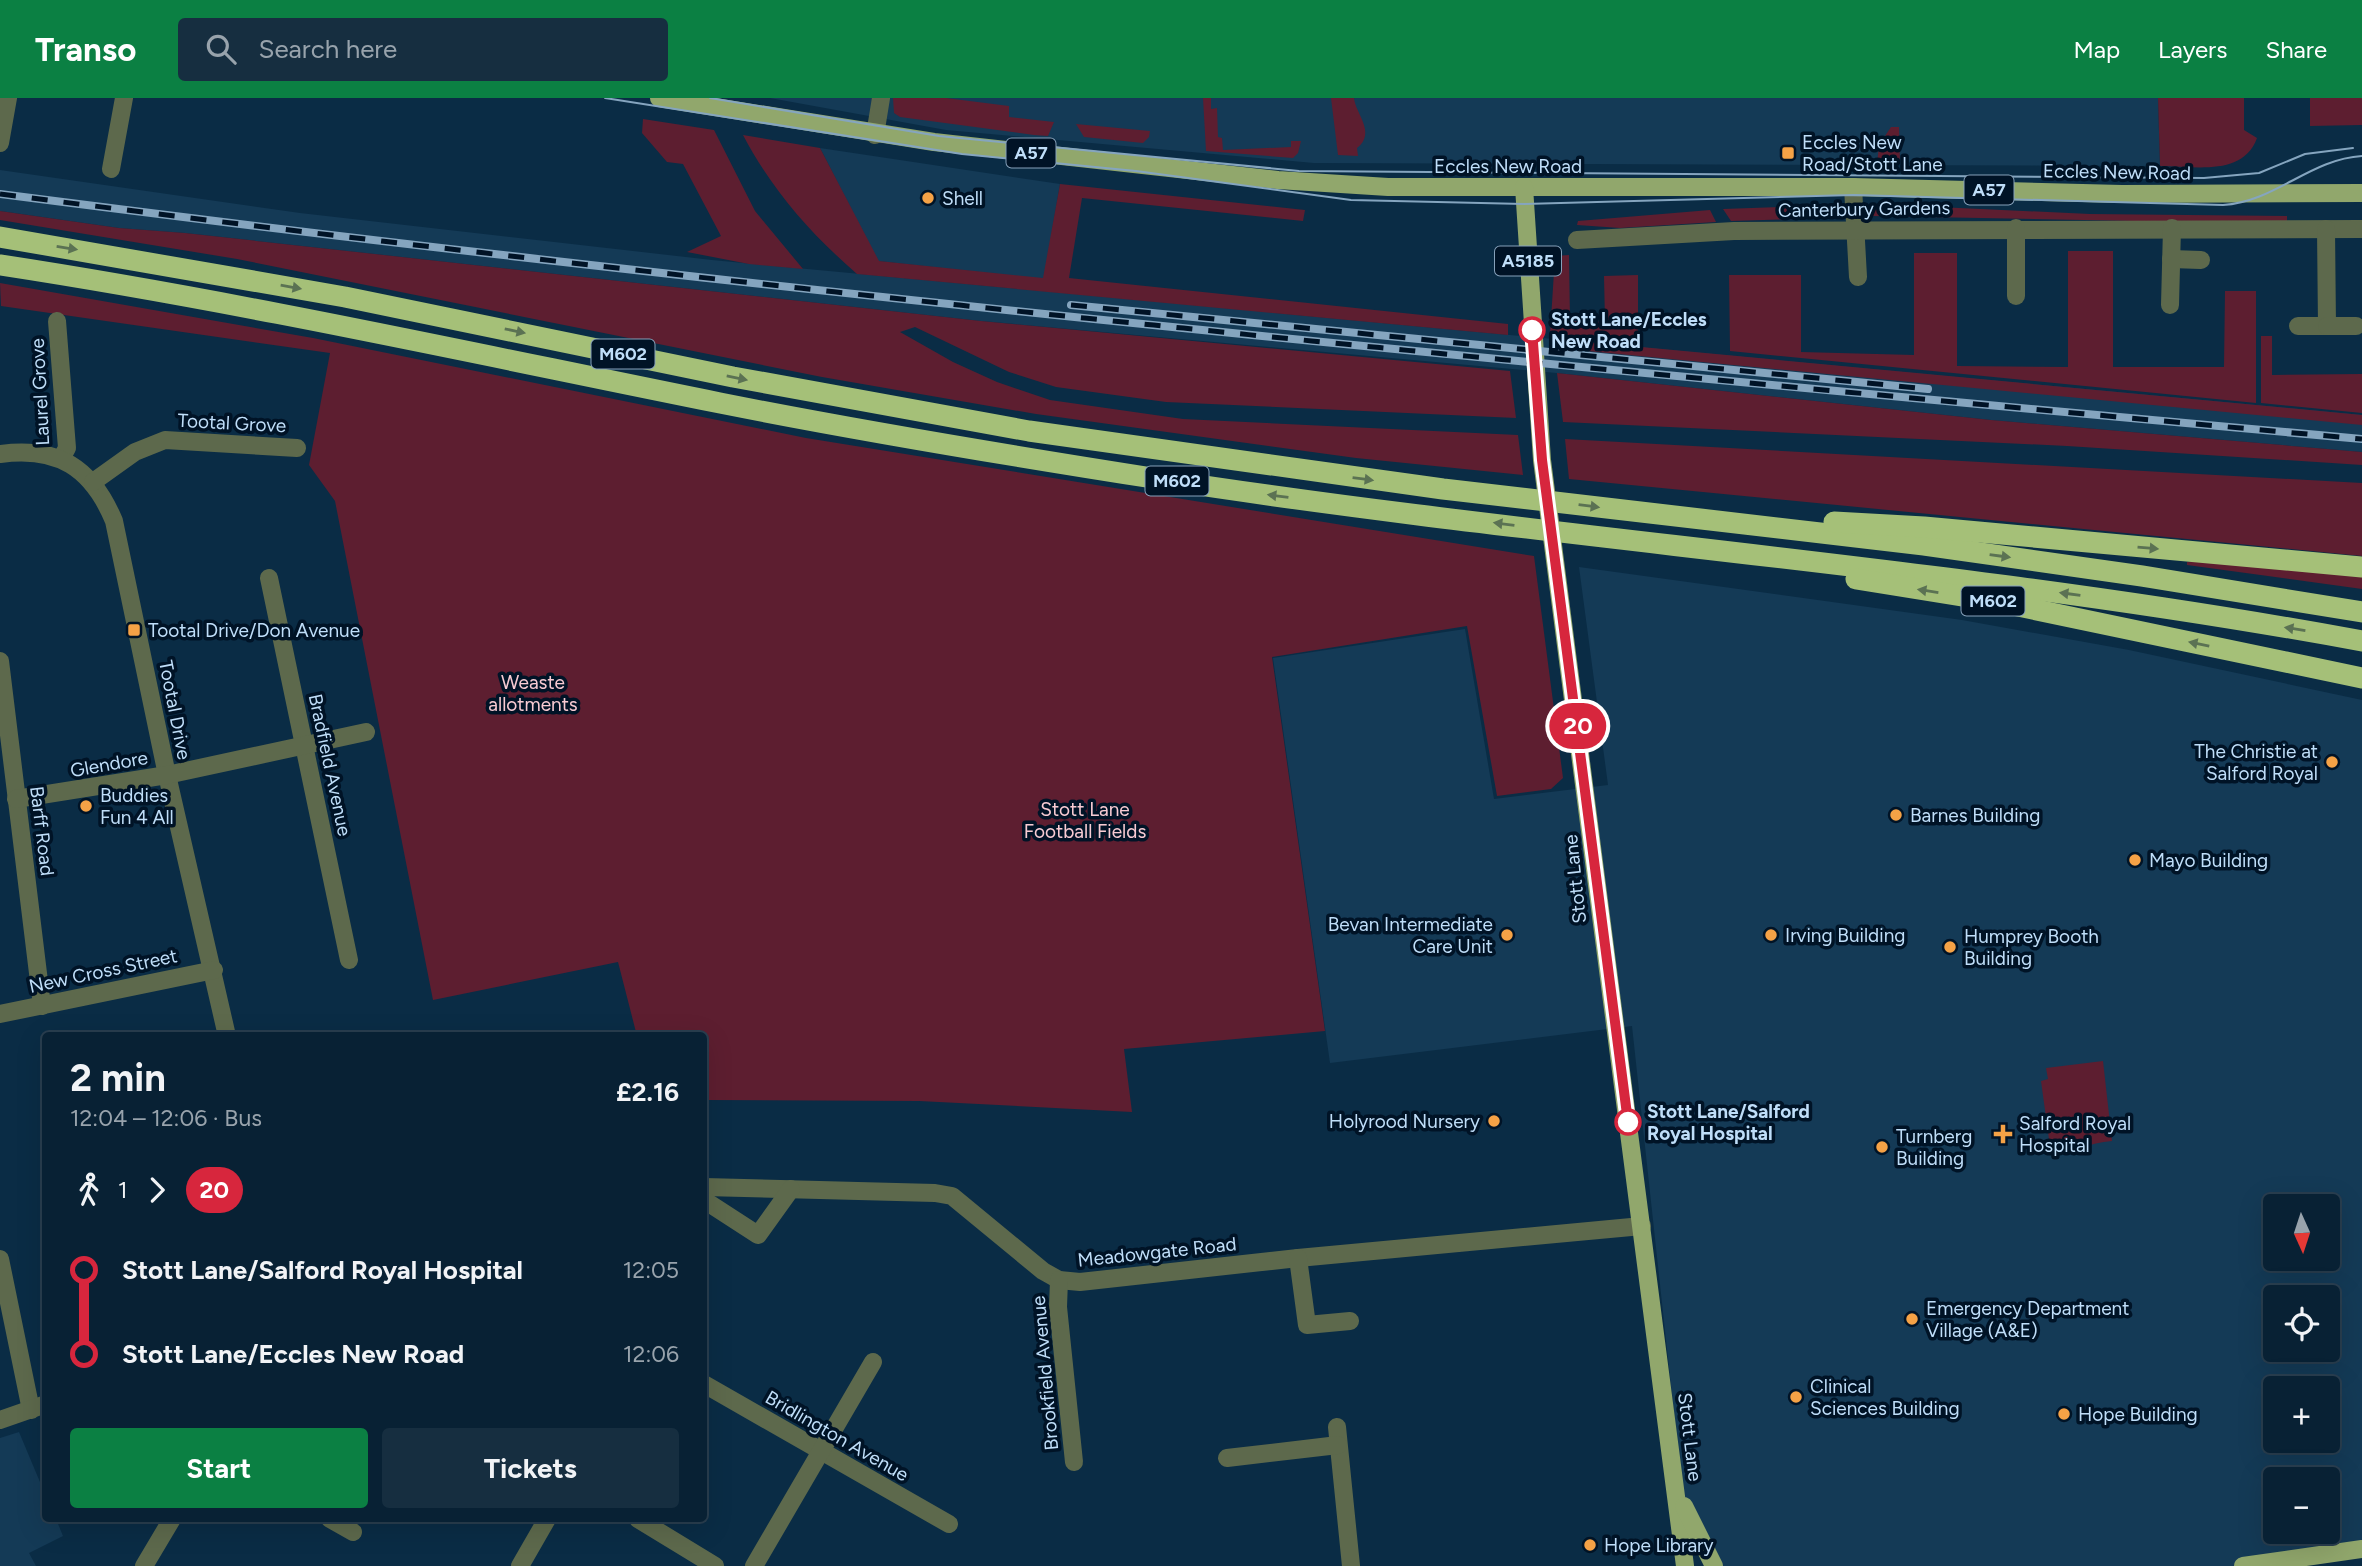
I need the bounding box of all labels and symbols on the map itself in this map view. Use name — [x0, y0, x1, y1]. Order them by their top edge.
place label: Eccles New Road/Stott Lane — [1802, 131, 1943, 176]
road number: A57 — [1006, 138, 1056, 168]
marker: Eccles New Road/Stott Lane — [1780, 145, 1796, 161]
street label: Eccles New Road — [1434, 155, 1582, 178]
street label: Eccles New Road — [2043, 159, 2191, 185]
road number: A57 — [1965, 176, 2014, 204]
place label: Shell — [942, 187, 983, 210]
marker: Shell — [920, 190, 936, 206]
street label: Canterbury Gardens — [1778, 196, 1950, 222]
one-way arrow — [56, 243, 78, 254]
road number: A5185 — [1495, 246, 1561, 276]
one-way arrow — [281, 282, 303, 293]
place label: Stott Lane/Eccles New Road — [1551, 308, 1707, 353]
marker: Stott Lane/Eccles New Road — [1519, 317, 1545, 343]
one-way arrow — [504, 326, 526, 337]
street label: Laurel Grove — [26, 338, 54, 446]
road number: M602 — [592, 340, 654, 368]
one-way arrow — [726, 372, 748, 383]
street label: Tootal Grove — [177, 409, 287, 437]
road number: M602 — [1146, 466, 1208, 496]
one-way arrow — [1352, 473, 1374, 484]
one-way arrow — [1267, 490, 1289, 501]
one-way arrow — [1578, 500, 1600, 511]
one-way arrow — [1493, 519, 1515, 530]
one-way arrow — [2137, 542, 2159, 553]
one-way arrow — [1989, 551, 2011, 562]
one-way arrow — [1917, 585, 1939, 596]
road number: M602 — [1962, 587, 2024, 616]
one-way arrow — [2059, 588, 2081, 599]
place label: Tootal Drive/Don Avenue — [148, 619, 360, 642]
marker: Tootal Drive/Don Avenue — [126, 622, 142, 638]
one-way arrow — [2284, 623, 2306, 634]
one-way arrow — [2188, 638, 2210, 649]
street label: Tootal Drive — [154, 658, 196, 762]
park label: Weaste allotments — [488, 671, 578, 716]
street label: Bradfield Avenue — [304, 692, 356, 838]
line badge: 20 — [1546, 703, 1610, 749]
place label: The Christie at Salford Royal — [2194, 740, 2318, 785]
street label: Glendore — [68, 746, 150, 782]
marker: The Christie at Salford Royal — [2324, 754, 2340, 770]
place label: Buddies Fun 4 All — [100, 784, 174, 829]
street label: Barff Road — [25, 785, 59, 877]
marker: Buddies Fun 4 All — [78, 798, 94, 814]
park label: Stott Lane Football Fields — [1024, 798, 1146, 843]
place label: Barnes Building — [1910, 804, 2040, 827]
marker: Barnes Building — [1888, 807, 1904, 823]
street label: Stott Lane — [1559, 833, 1591, 925]
place label: Mayo Building — [2149, 849, 2268, 872]
marker: Mayo Building — [2127, 852, 2143, 868]
place label: Bevan Intermediate Care Unit — [1328, 913, 1493, 958]
place label: Irving Building — [1785, 924, 1905, 947]
place label: Humprey Booth Building — [1964, 925, 2099, 970]
marker: Bevan Intermediate Care Unit — [1499, 927, 1515, 943]
marker: Irving Building — [1763, 927, 1779, 943]
marker: Humprey Booth Building — [1942, 939, 1958, 955]
street label: New Cross Street — [27, 944, 179, 998]
place label: Stott Lane/Salford Royal Hospital — [1647, 1100, 1810, 1145]
marker: Stott Lane/Salford Royal Hospital — [1615, 1109, 1641, 1135]
place label: Holyrood Nursery — [1329, 1110, 1480, 1133]
place label: Salford Royal Hospital — [2019, 1112, 2131, 1157]
marker: Holyrood Nursery — [1486, 1113, 1502, 1129]
marker: Salford Royal Hospital — [1993, 1124, 2013, 1144]
place label: Turnberg Building — [1896, 1125, 1972, 1170]
marker: Turnberg Building — [1874, 1139, 1890, 1155]
north arrow — [2263, 1194, 2340, 1270]
street label: Meadowgate Road — [1076, 1232, 1238, 1272]
street label: Brookfield Avenue — [1027, 1295, 1063, 1451]
place label: Emergency Department Village (A&E) — [1926, 1297, 2129, 1342]
marker: Emergency Department Village (A&E) — [1904, 1311, 1920, 1327]
place label: Clinical Sciences Building — [1810, 1375, 1960, 1420]
street label: Bridlington Avenue — [761, 1386, 913, 1486]
marker: Clinical Sciences Building — [1788, 1389, 1804, 1405]
street label: Stott Lane — [1673, 1391, 1707, 1483]
place label: Hope Building — [2078, 1403, 2198, 1426]
marker: Hope Building — [2056, 1406, 2072, 1422]
place label: Hope Library — [1604, 1534, 1714, 1557]
marker: Hope Library — [1582, 1537, 1598, 1553]

